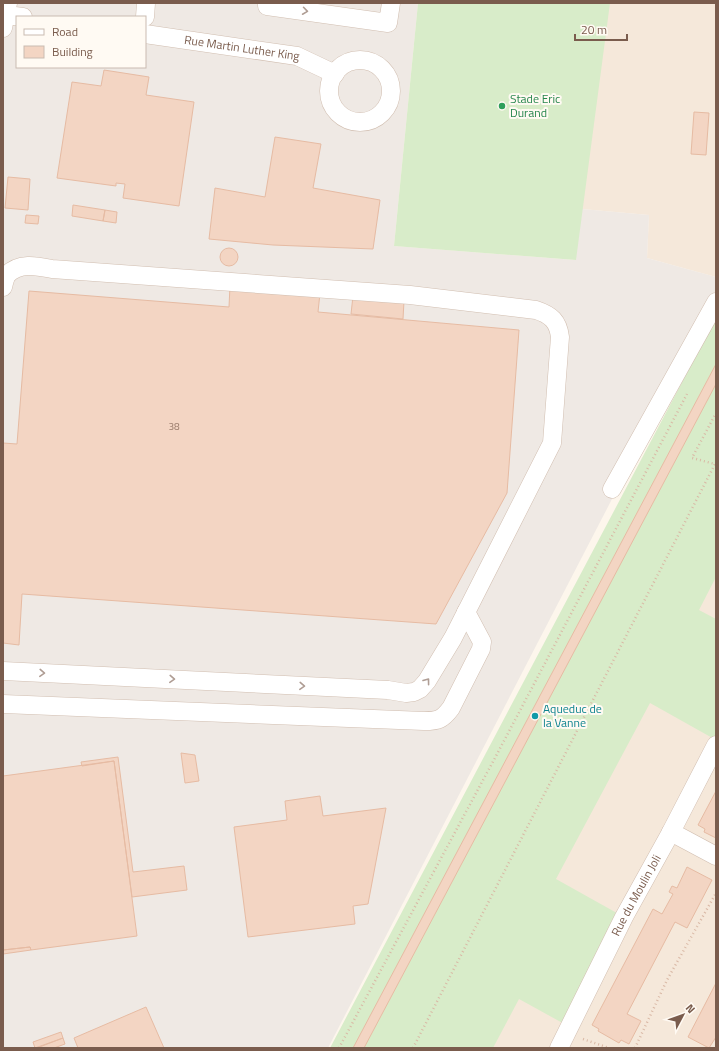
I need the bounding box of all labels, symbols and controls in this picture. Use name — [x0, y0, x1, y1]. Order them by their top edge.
one-way arrow — [302, 6, 309, 15]
legend — [16, 16, 146, 68]
scale bar — [575, 16, 627, 42]
text: 20 m — [581, 20, 607, 39]
text: Road — [52, 22, 78, 41]
street label: Rue Martin Luther King — [183, 30, 301, 65]
text: Building — [52, 42, 93, 61]
place label: Stade Eric Durand — [510, 89, 560, 122]
marker: Stade Eric Durand — [497, 101, 507, 111]
house number: 38 — [168, 419, 180, 434]
one-way arrow — [39, 669, 45, 677]
one-way arrow — [169, 675, 175, 684]
one-way arrow — [422, 678, 429, 685]
one-way arrow — [299, 682, 305, 690]
place label: Aqueduc de la Vanne — [543, 699, 602, 732]
marker: Aqueduc de la Vanne — [530, 711, 540, 721]
street label: Rue du Moulin Joli — [606, 851, 666, 939]
north arrow — [663, 995, 703, 1035]
text: N — [682, 1000, 699, 1017]

